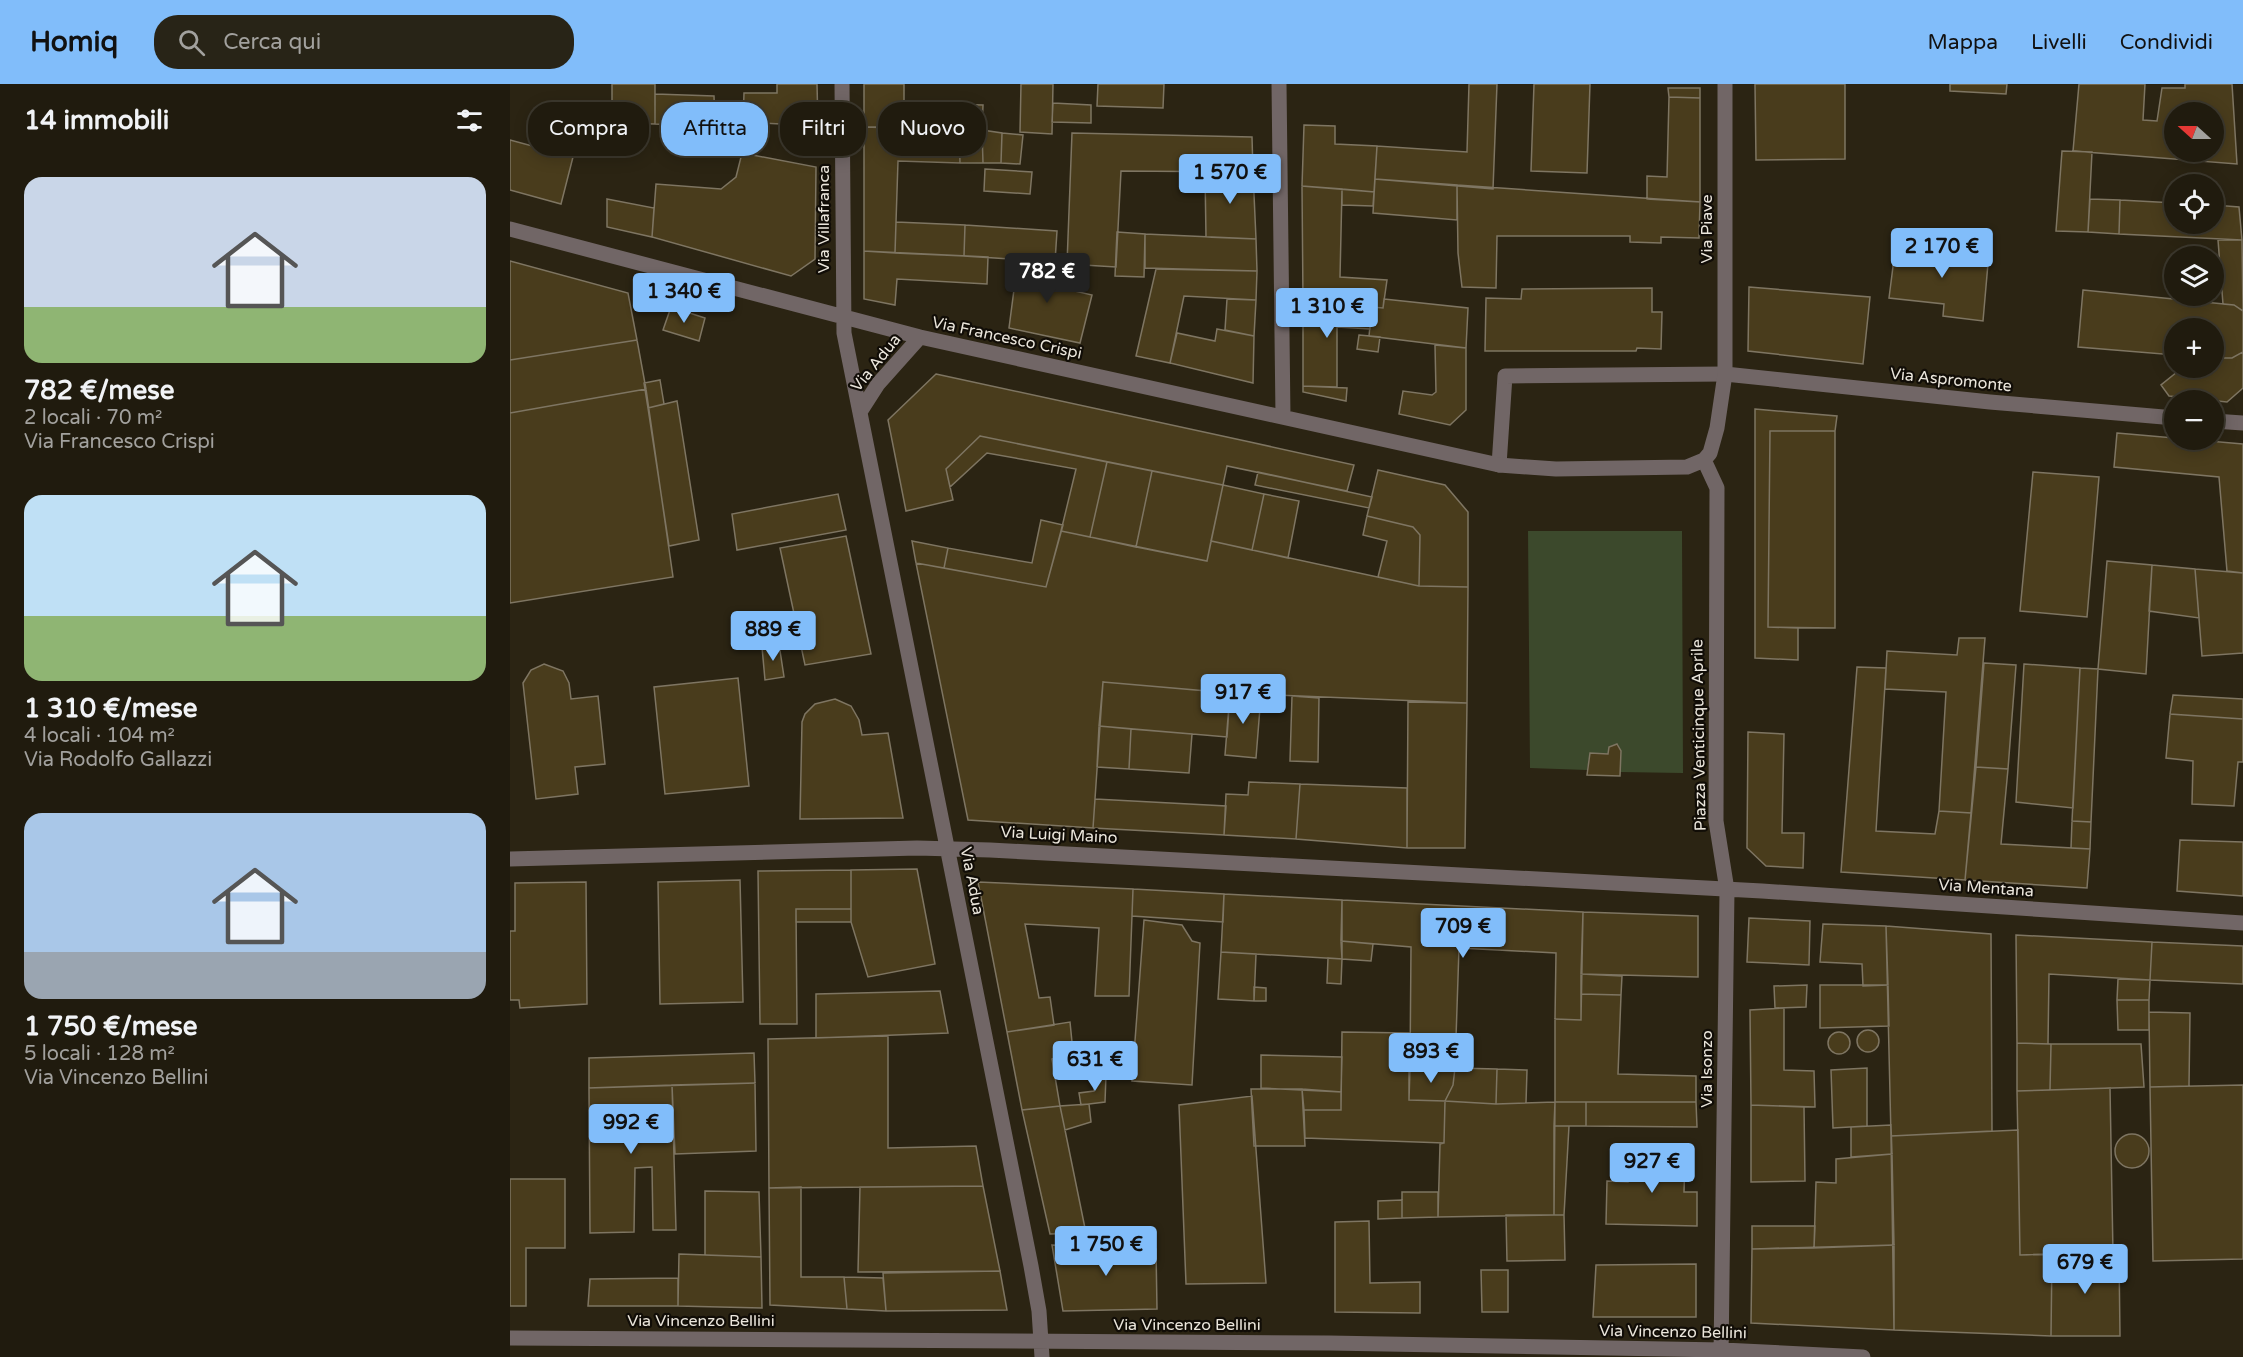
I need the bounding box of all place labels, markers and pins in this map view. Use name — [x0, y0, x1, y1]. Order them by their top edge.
pin: 1 570 € — [1175, 154, 1285, 205]
pin: 2 170 € — [1887, 228, 1997, 279]
pin: 782 € — [1005, 253, 1089, 304]
pin: 1 340 € — [629, 273, 739, 324]
pin: 1 310 € — [1272, 288, 1382, 339]
pin: 889 € — [731, 611, 815, 662]
pin: 917 € — [1201, 674, 1285, 725]
pin: 709 € — [1421, 908, 1505, 959]
pin: 893 € — [1389, 1033, 1473, 1084]
pin: 631 € — [1053, 1041, 1137, 1092]
pin: 992 € — [589, 1104, 673, 1155]
pin: 927 € — [1610, 1143, 1694, 1194]
pin: 1 750 € — [1051, 1226, 1161, 1277]
pin: 679 € — [2043, 1244, 2127, 1295]

